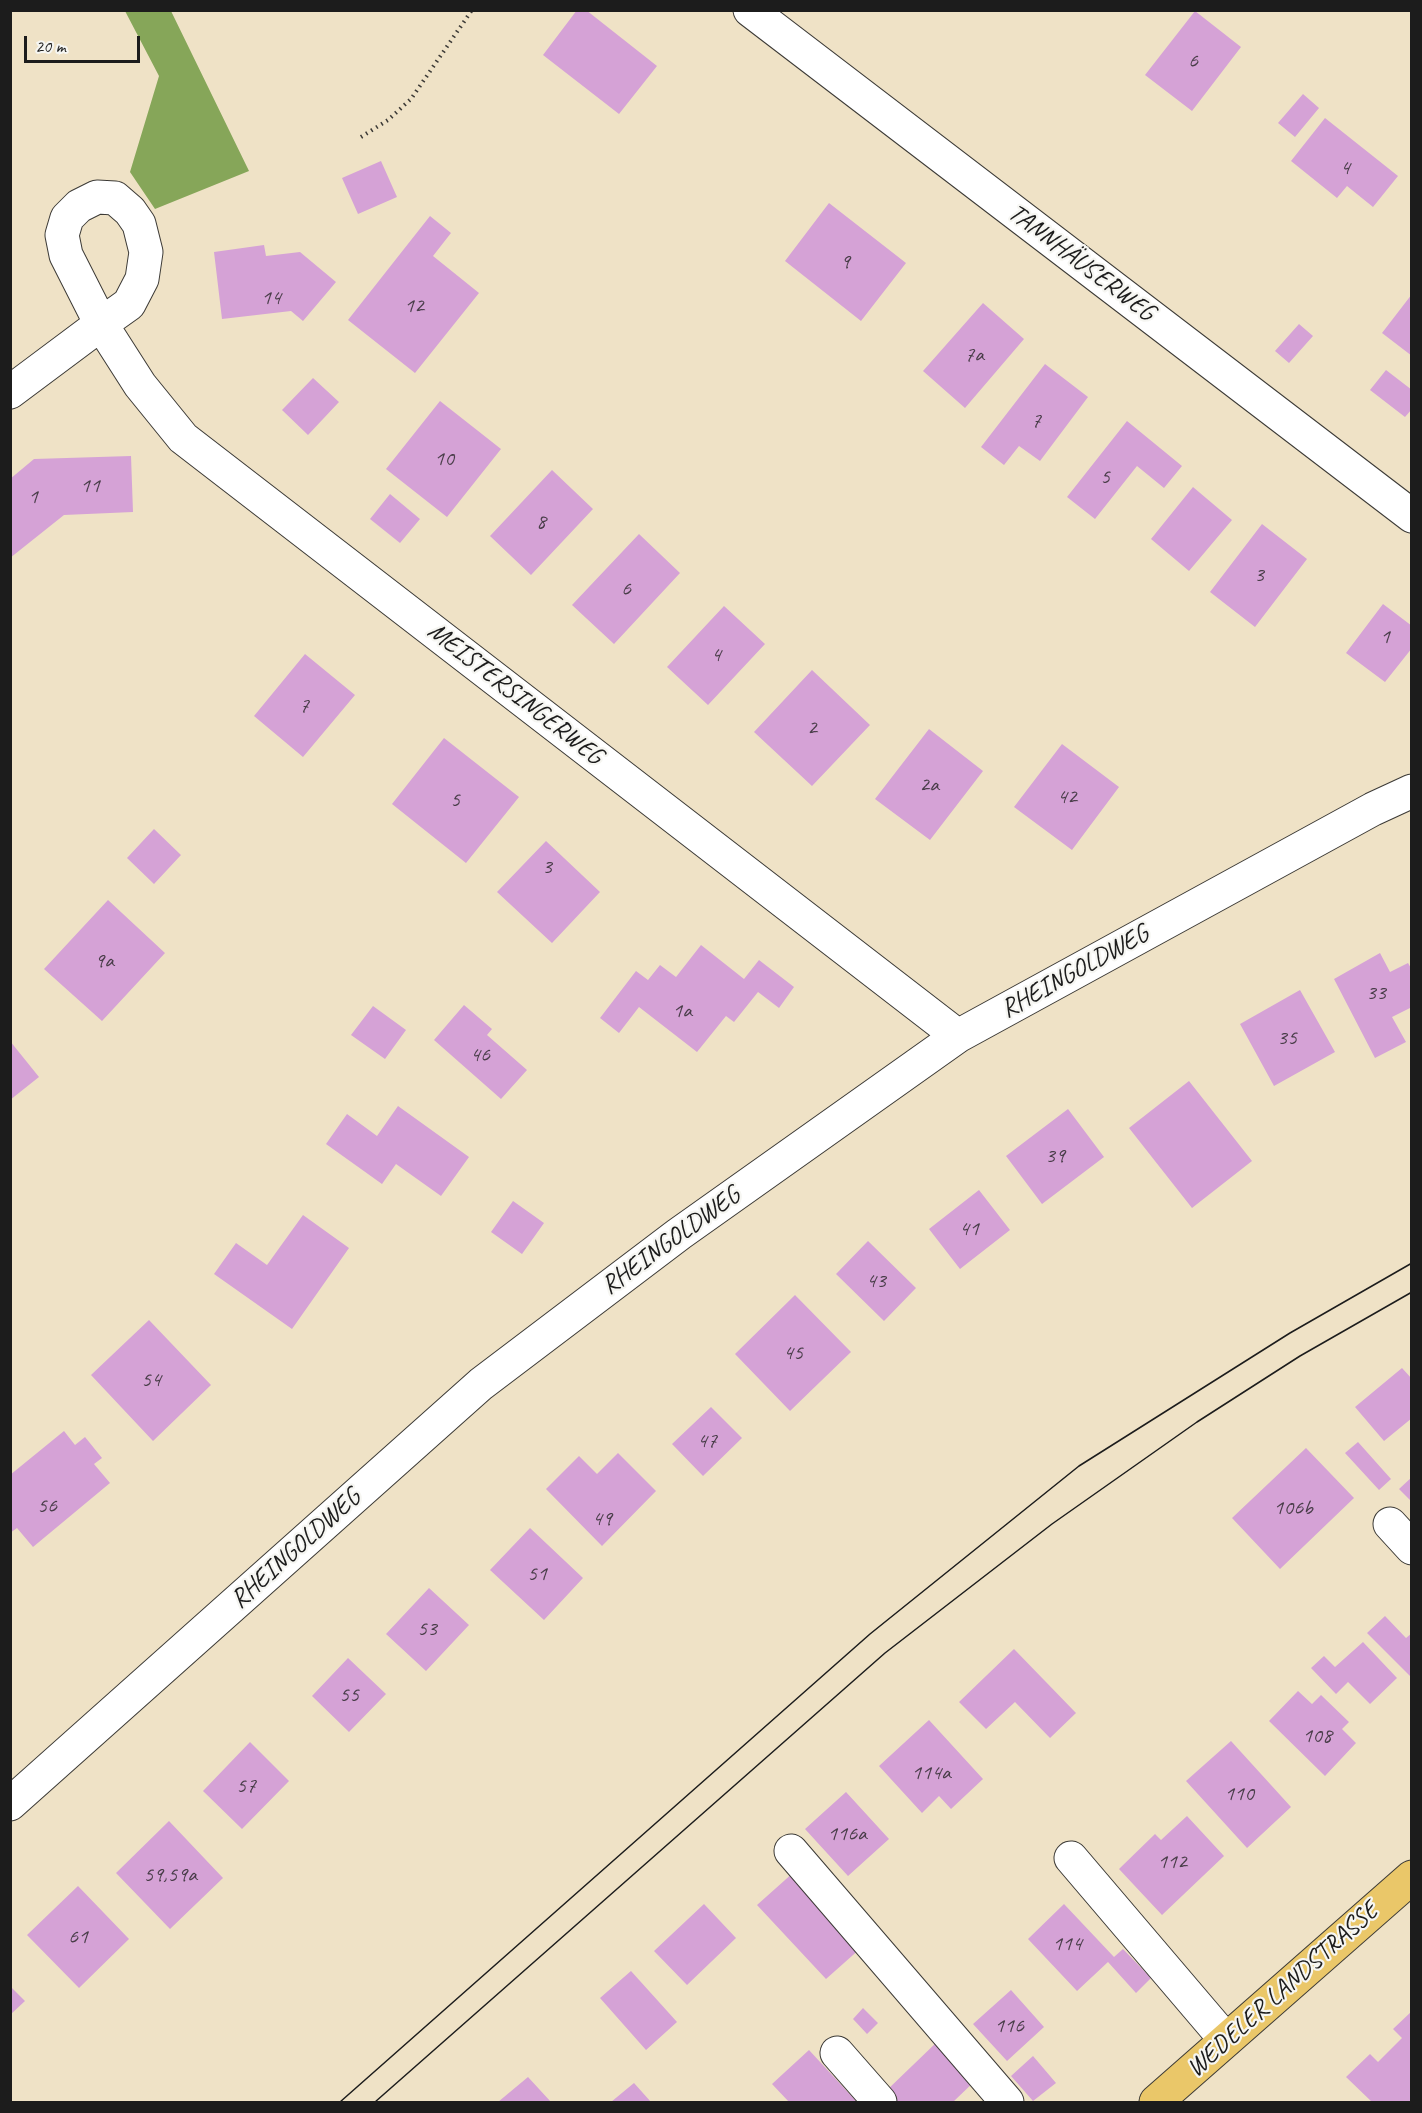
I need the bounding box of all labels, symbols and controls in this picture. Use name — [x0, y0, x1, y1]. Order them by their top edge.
scale bar — [27, 24, 142, 62]
text: 20 m — [35, 35, 66, 57]
house number: 6 — [1188, 48, 1198, 74]
house number: 4 — [1340, 155, 1350, 181]
street label: TANNHÄUSERWEG — [1001, 198, 1161, 328]
house number: 9 — [840, 249, 850, 275]
house number: 14 — [261, 285, 281, 311]
house number: 12 — [404, 293, 424, 319]
house number: 7a — [964, 342, 984, 368]
house number: 7 — [1031, 408, 1041, 434]
house number: 10 — [434, 446, 454, 472]
house number: 5 — [1100, 464, 1110, 490]
house number: 11 — [80, 473, 100, 499]
house number: 1 — [28, 484, 38, 510]
house number: 8 — [536, 509, 546, 535]
house number: 3 — [1254, 562, 1264, 588]
house number: 6 — [621, 576, 631, 602]
street label: MEISTERSINGERWEG — [421, 616, 609, 772]
house number: 1 — [1380, 624, 1390, 650]
house number: 4 — [711, 642, 721, 668]
house number: 7 — [299, 693, 309, 719]
house number: 2 — [807, 715, 817, 741]
house number: 2a — [919, 772, 939, 798]
house number: 42 — [1057, 784, 1077, 810]
house number: 5 — [450, 787, 460, 813]
house number: 3 — [542, 854, 552, 880]
street label: RHEINGOLDWEG — [996, 919, 1154, 1025]
house number: 9a — [94, 948, 114, 974]
house number: 33 — [1366, 980, 1386, 1006]
house number: 1a — [672, 998, 692, 1024]
house number: 35 — [1277, 1025, 1297, 1051]
house number: 46 — [470, 1042, 490, 1068]
house number: 39 — [1045, 1143, 1065, 1169]
street label: RHEINGOLDWEG — [595, 1180, 747, 1302]
house number: 41 — [959, 1216, 979, 1242]
house number: 43 — [866, 1268, 886, 1294]
house number: 45 — [783, 1340, 803, 1366]
house number: 54 — [141, 1367, 161, 1393]
house number: 47 — [697, 1428, 717, 1454]
street label: RHEINGOLDWEG — [225, 1483, 367, 1615]
house number: 56 — [37, 1493, 57, 1519]
house number: 106b — [1273, 1495, 1313, 1521]
house number: 49 — [592, 1506, 612, 1532]
house number: 51 — [527, 1561, 547, 1587]
house number: 53 — [417, 1616, 437, 1642]
house number: 55 — [339, 1682, 359, 1708]
house number: 108 — [1302, 1723, 1332, 1749]
house number: 114a — [911, 1760, 951, 1786]
house number: 57 — [236, 1773, 256, 1799]
house number: 110 — [1224, 1781, 1254, 1807]
house number: 116a — [827, 1821, 867, 1847]
house number: 112 — [1157, 1849, 1187, 1875]
house number: 59,59a — [143, 1862, 197, 1888]
street label: WEDELER LANDSTRASSE — [1181, 1896, 1385, 2084]
house number: 61 — [68, 1924, 88, 1950]
house number: 114 — [1052, 1931, 1082, 1957]
house number: 116 — [994, 2013, 1024, 2039]

